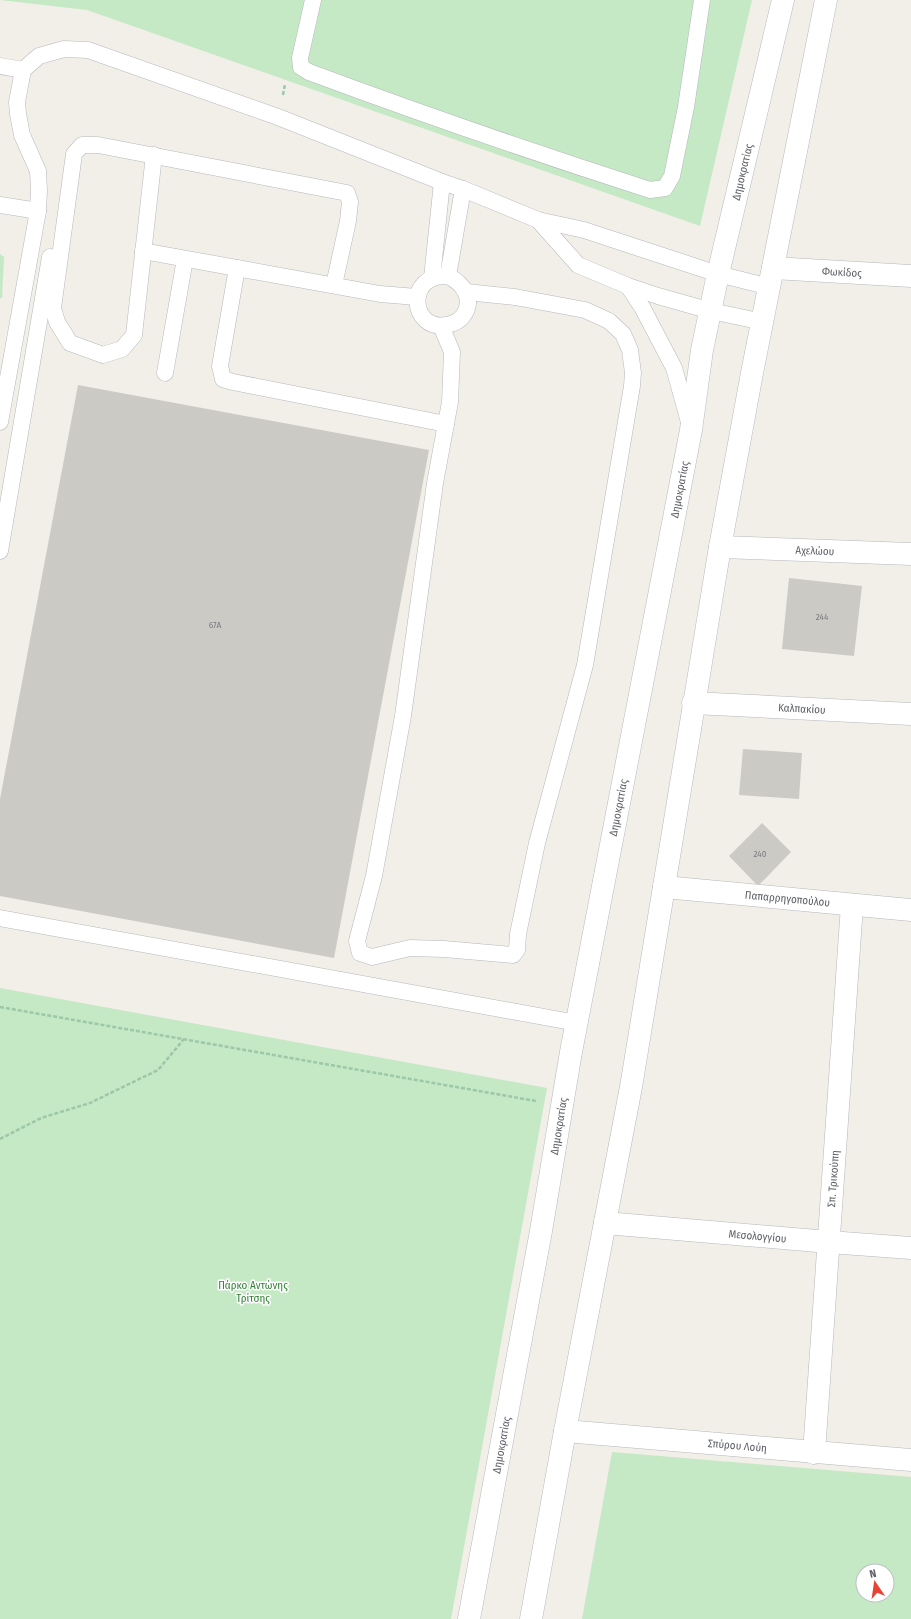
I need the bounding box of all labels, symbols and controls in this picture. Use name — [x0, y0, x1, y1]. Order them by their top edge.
street label: Δημοκρατίας — [729, 142, 755, 201]
street label: Φωκίδος — [822, 264, 863, 280]
street label: Δημοκρατίας — [668, 460, 691, 519]
street label: Αχελώου — [795, 543, 835, 558]
house number: 244 — [816, 612, 829, 622]
house number: 67Α — [209, 620, 221, 630]
street label: Καλπακίου — [778, 701, 826, 716]
street label: Δημοκρατίας — [606, 778, 630, 837]
house number: 240 — [754, 849, 767, 859]
street label: Παπαρρηγοπούλου — [744, 888, 831, 909]
street label: Δημοκρατίας — [547, 1096, 570, 1156]
street label: Σπ. Τρικούπη — [825, 1150, 841, 1208]
street label: Μεσολογγίου — [728, 1227, 787, 1245]
park label: Πάρκο Αντώνης Τρίτσης — [218, 1279, 288, 1305]
street label: Δημοκρατίας — [490, 1415, 513, 1475]
street label: Σπύρου Λούη — [707, 1436, 767, 1454]
north arrow — [855, 1563, 895, 1603]
text: N — [868, 1567, 878, 1581]

